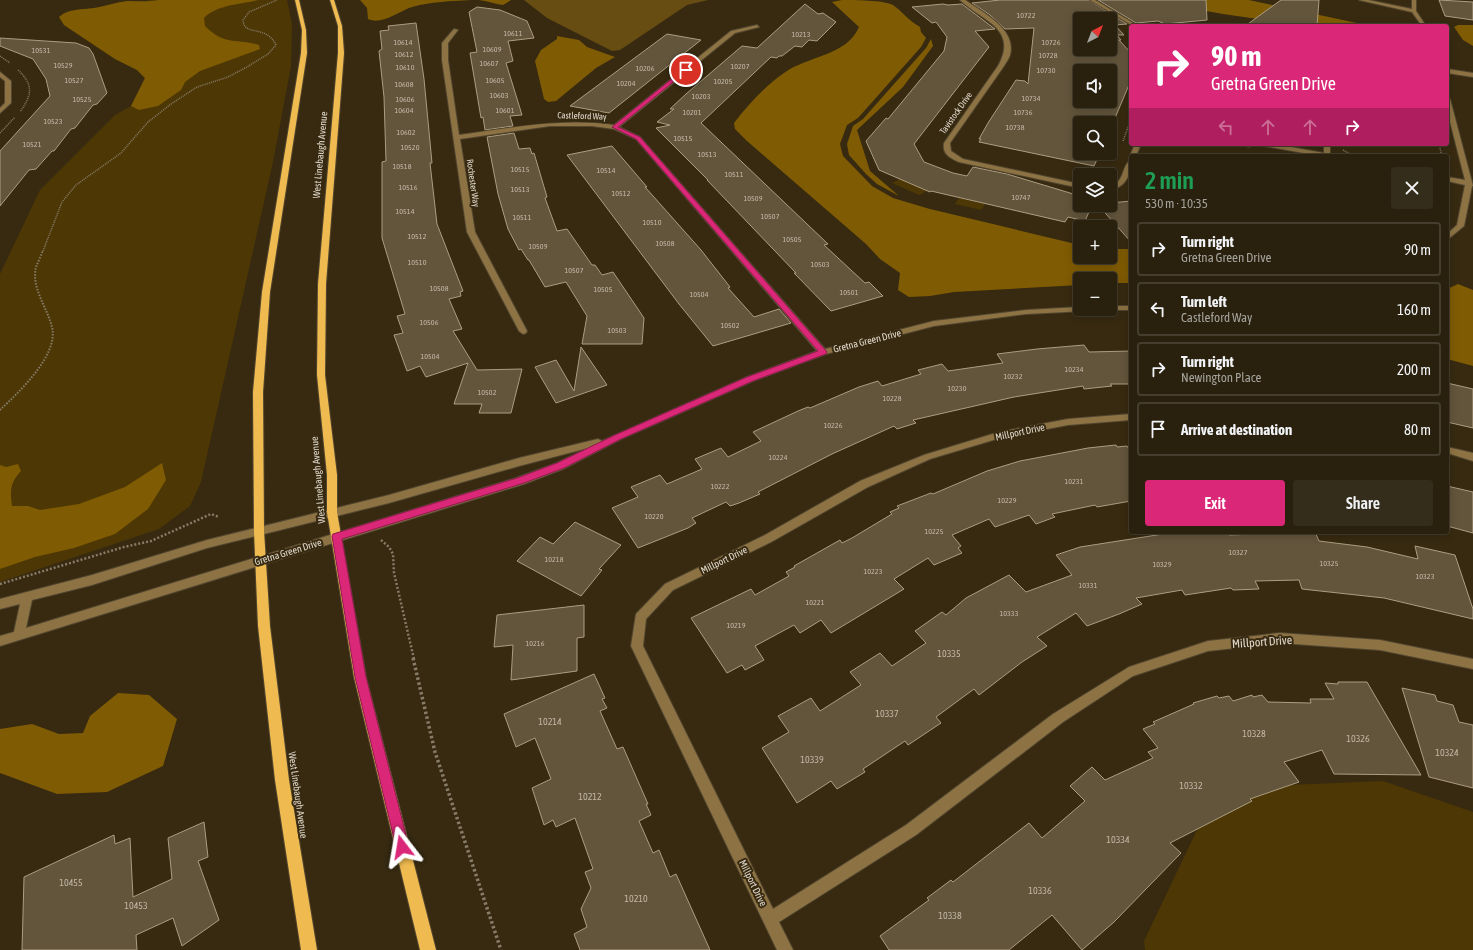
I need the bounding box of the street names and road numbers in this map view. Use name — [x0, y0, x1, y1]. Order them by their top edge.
street label: Tavistock Drive — [938, 90, 974, 136]
street label: Castleford Way — [557, 110, 607, 122]
street label: West Linebaugh Avenue — [311, 111, 329, 199]
street label: Rochester Way — [465, 158, 481, 208]
street label: Gretna Green Drive — [832, 327, 902, 355]
street label: Millport Drive — [994, 421, 1046, 443]
street label: West Linebaugh Avenue — [309, 436, 327, 524]
street label: Gretna Green Drive — [253, 536, 323, 567]
street label: Millport Drive — [699, 544, 749, 576]
street label: Millport Drive — [1231, 633, 1293, 651]
street label: West Linebaugh Avenue — [286, 751, 310, 839]
street label: Millport Drive — [737, 858, 769, 908]

